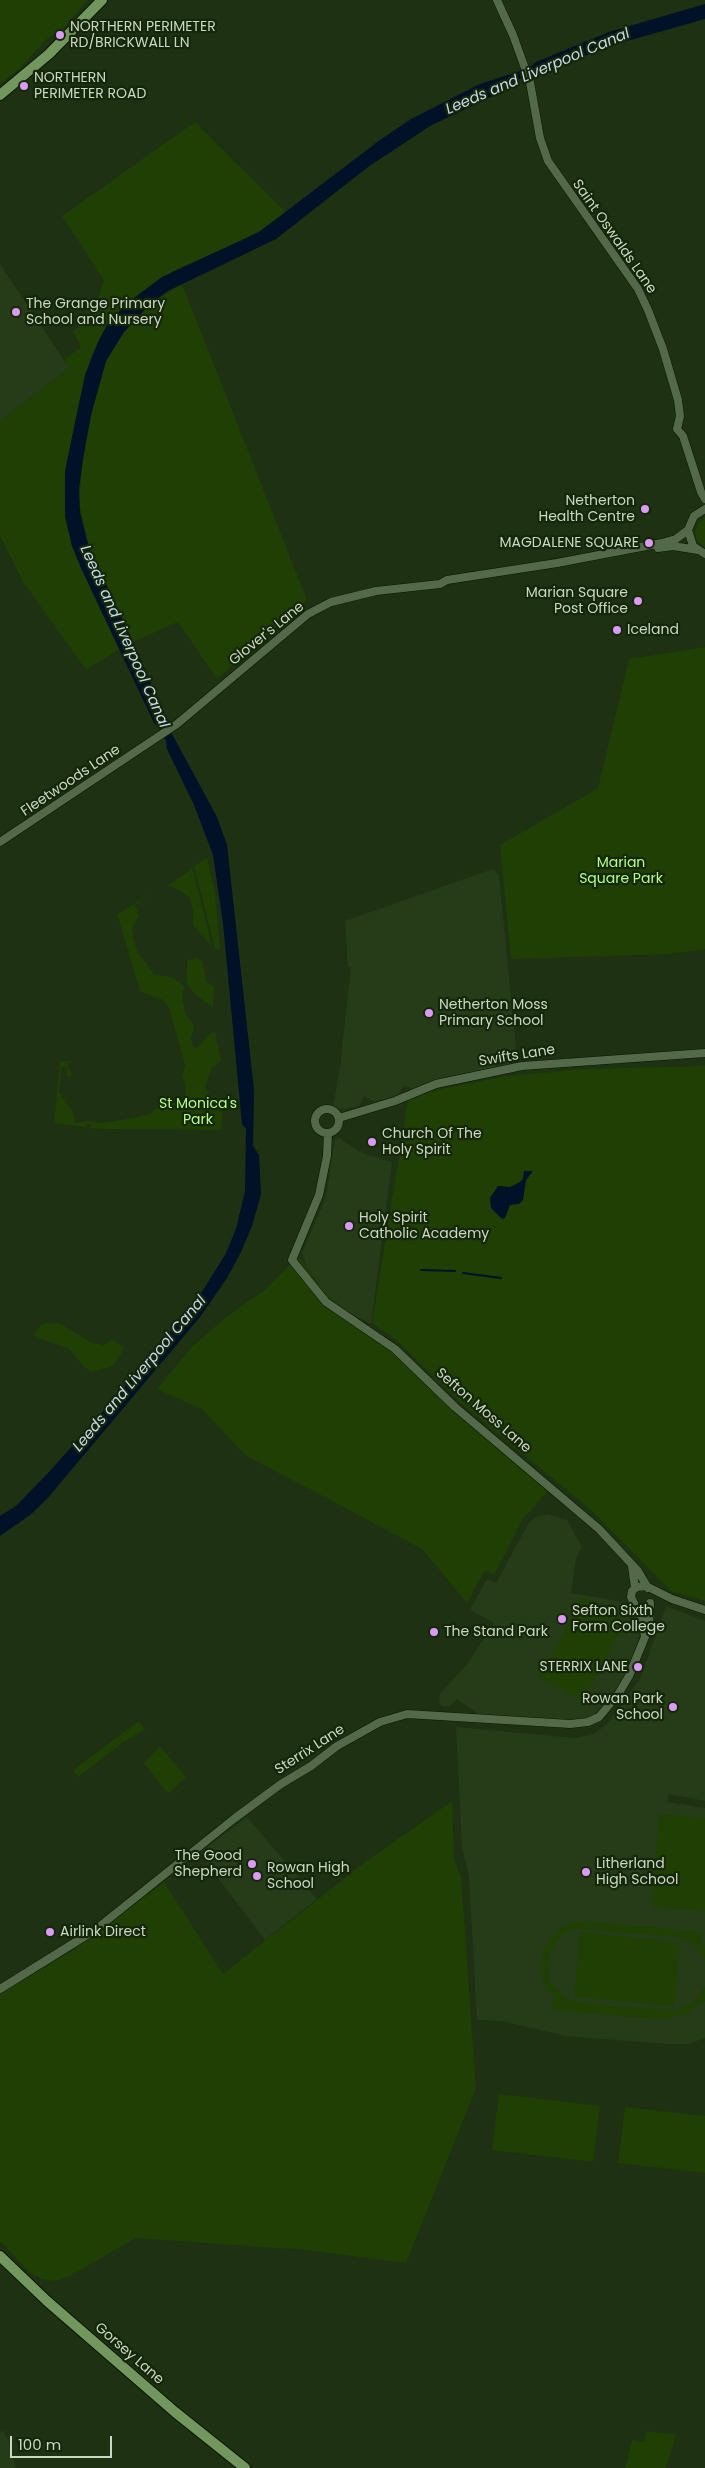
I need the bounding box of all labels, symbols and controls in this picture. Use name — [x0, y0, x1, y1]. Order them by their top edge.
place label: NORTHERN PERIMETER RD/BRICKWALL LN — [70, 19, 216, 52]
water label: Leeds and Liverpool Canal — [443, 25, 633, 119]
marker: NORTHERN PERIMETER RD/BRICKWALL LN — [54, 29, 66, 41]
place label: NORTHERN PERIMETER ROAD — [34, 70, 146, 102]
marker: NORTHERN PERIMETER ROAD — [18, 80, 30, 92]
street label: Saint Oswalds Lane — [568, 177, 660, 297]
place label: The Grange Primary School and Nursery — [26, 296, 165, 328]
marker: The Grange Primary School and Nursery — [10, 306, 22, 318]
place label: Netherton Health Centre — [538, 493, 635, 526]
marker: Netherton Health Centre — [639, 503, 651, 515]
place label: MAGDALENE SQUARE — [499, 535, 639, 551]
marker: MAGDALENE SQUARE — [643, 537, 655, 549]
water label: Leeds and Liverpool Canal — [76, 543, 172, 731]
place label: Marian Square Post Office — [526, 585, 628, 618]
marker: Marian Square Post Office — [632, 595, 644, 607]
street label: Glover's Lane — [226, 599, 308, 669]
place label: Iceland — [627, 622, 679, 638]
marker: Iceland — [611, 624, 623, 636]
street label: Fleetwoods Lane — [18, 742, 124, 820]
park label: Marian Square Park — [579, 855, 663, 888]
place label: Netherton Moss Primary School — [439, 997, 548, 1030]
marker: Netherton Moss Primary School — [423, 1007, 435, 1019]
street label: Swifts Lane — [478, 1042, 556, 1070]
park label: St Monica's Park — [159, 1096, 237, 1128]
place label: Church Of The Holy Spirit — [382, 1126, 482, 1158]
marker: Church Of The Holy Spirit — [366, 1136, 378, 1148]
place label: Holy Spirit Catholic Academy — [359, 1210, 489, 1242]
marker: Holy Spirit Catholic Academy — [343, 1220, 355, 1232]
water label: Leeds and Liverpool Canal — [69, 1292, 211, 1456]
street label: Sefton Moss Lane — [432, 1365, 534, 1457]
place label: Sefton Sixth Form College — [572, 1603, 665, 1635]
marker: Sefton Sixth Form College — [556, 1613, 568, 1625]
place label: The Stand Park — [444, 1624, 548, 1640]
marker: The Stand Park — [428, 1626, 440, 1638]
place label: STERRIX LANE — [540, 1659, 628, 1675]
marker: STERRIX LANE — [632, 1661, 644, 1673]
place label: Rowan Park School — [582, 1691, 663, 1724]
marker: Rowan Park School — [667, 1701, 679, 1713]
street label: Sterrix Lane — [272, 1721, 348, 1779]
place label: The Good Shepherd — [174, 1848, 242, 1880]
place label: Litherland High School — [596, 1856, 678, 1888]
marker: The Good Shepherd — [246, 1858, 258, 1870]
place label: Rowan High School — [267, 1860, 350, 1892]
marker: Litherland High School — [580, 1866, 592, 1878]
marker: Rowan High School — [251, 1870, 263, 1882]
place label: Airlink Direct — [60, 1924, 146, 1940]
marker: Airlink Direct — [44, 1926, 56, 1938]
street label: Gorsey Lane — [91, 2320, 167, 2388]
scale bar — [12, 2426, 115, 2458]
text: 100 m — [18, 2434, 61, 2455]

